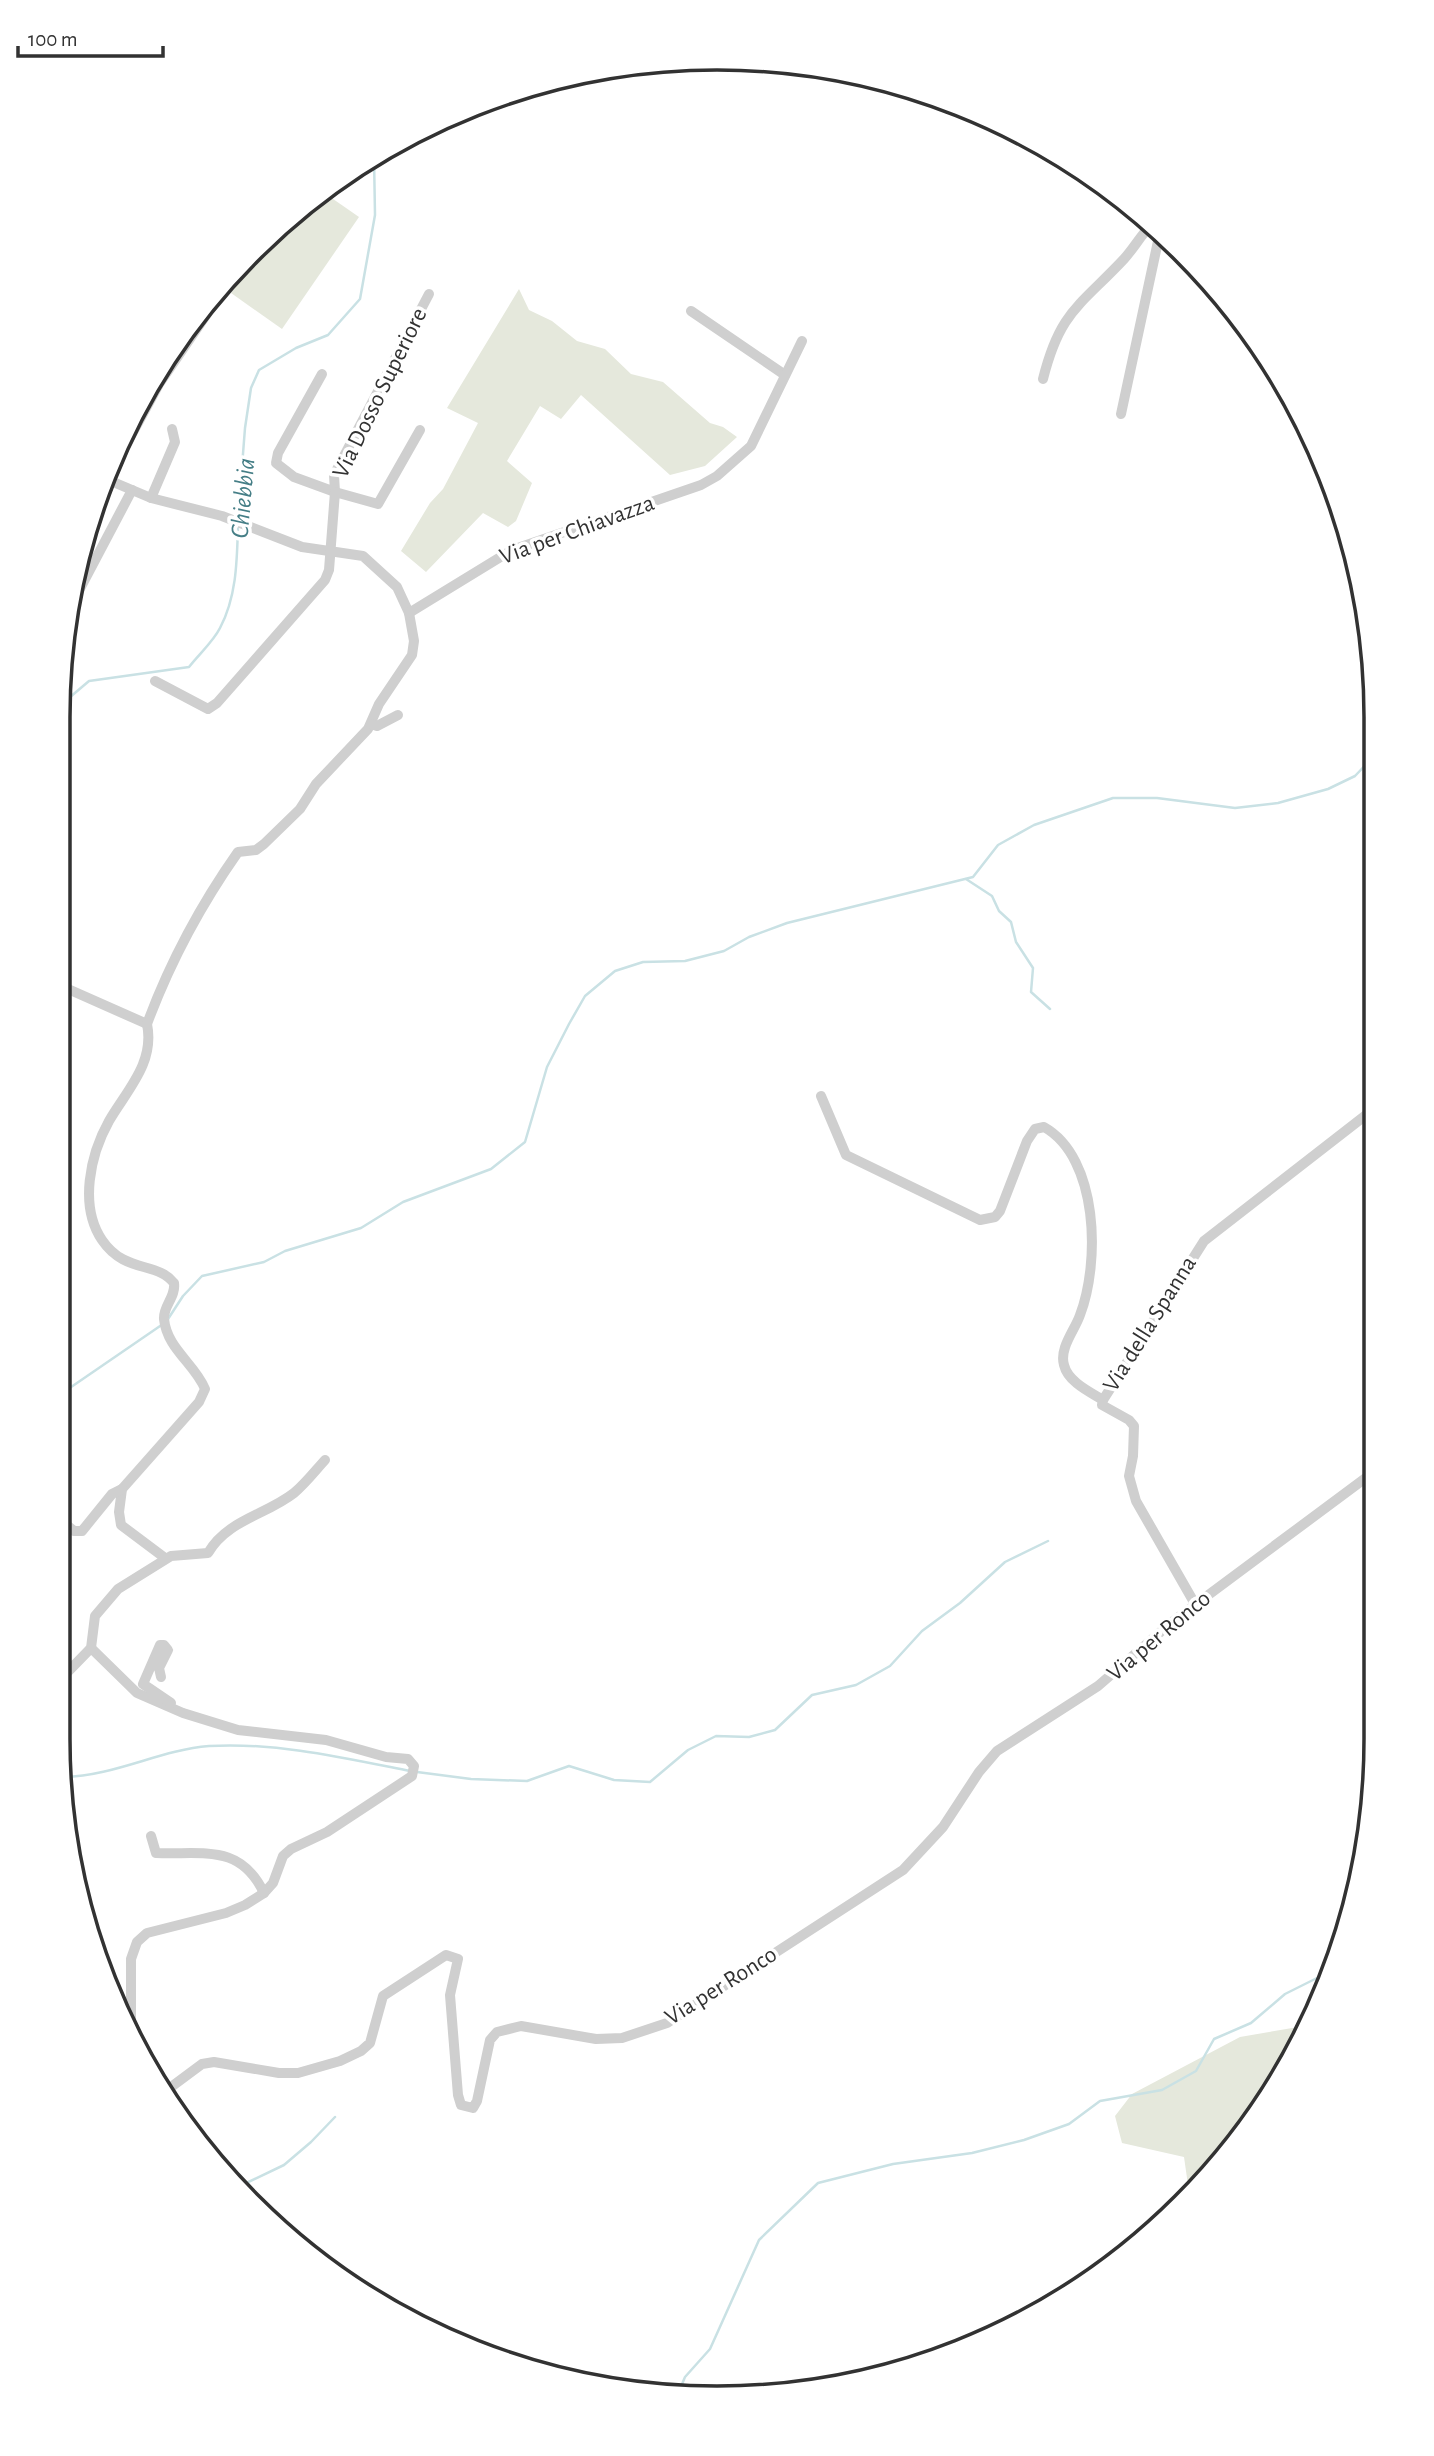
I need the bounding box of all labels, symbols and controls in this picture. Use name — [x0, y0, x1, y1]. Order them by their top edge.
scale bar — [18, 14, 163, 58]
text: 100 m — [28, 29, 78, 50]
street label: Via Dosso Superiore — [328, 304, 432, 482]
water label: Chiebbia — [227, 457, 259, 539]
street label: Via per Chiavazza — [496, 491, 658, 569]
street label: Via della Spanna — [1099, 1252, 1201, 1396]
street label: Via per Ronco — [1103, 1586, 1215, 1686]
street label: Via per Ronco — [661, 1942, 781, 2030]

